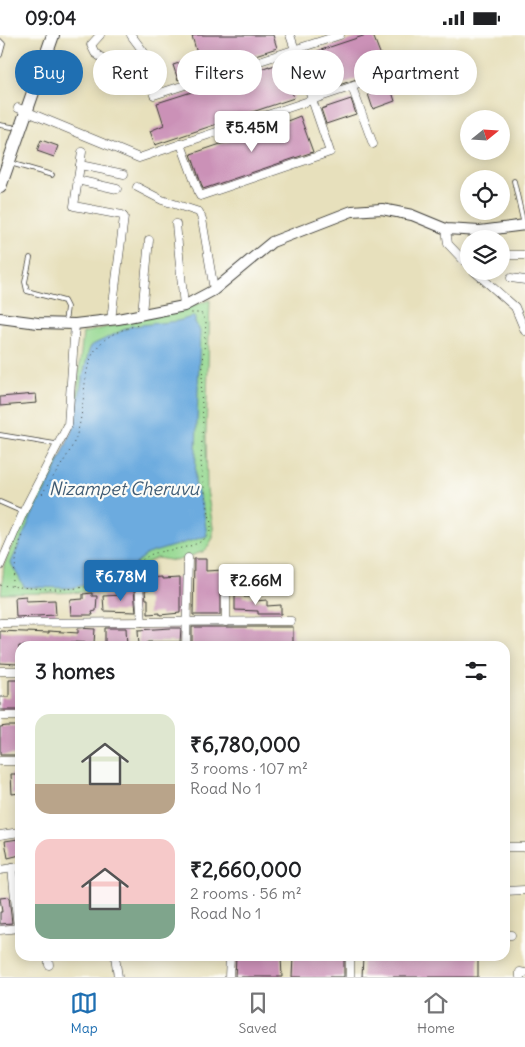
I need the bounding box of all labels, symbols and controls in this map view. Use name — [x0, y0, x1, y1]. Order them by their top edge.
text: 09:04 — [25, 6, 76, 30]
chip: Buy — [15, 50, 83, 95]
chip: Rent — [93, 50, 167, 95]
chip: Filters — [177, 50, 262, 95]
chip: New — [272, 50, 344, 95]
chip: Apartment — [354, 50, 477, 95]
north arrow — [460, 110, 510, 160]
map controls — [460, 110, 510, 280]
pin: ₹5.45M — [211, 111, 293, 153]
text: ₹5.45M — [226, 117, 278, 137]
button: locate — [460, 170, 510, 220]
button: layers — [460, 230, 510, 280]
water label: Nizampet Cheruvu — [49, 477, 201, 500]
pin: ₹6.78M — [80, 559, 162, 602]
pin: ₹2.66M — [215, 563, 297, 606]
text: ₹6.78M — [95, 566, 147, 586]
text: ₹2.66M — [230, 570, 282, 590]
icon: filters — [462, 657, 490, 685]
text: 3 homes — [35, 658, 115, 685]
text: ₹6,780,000 — [190, 731, 301, 758]
icon: home — [75, 734, 135, 794]
text: 3 rooms · 107 m² — [190, 758, 308, 778]
text: Road No 1 — [190, 778, 261, 798]
text: ₹2,660,000 — [190, 856, 302, 883]
icon: home — [75, 859, 135, 919]
text: 2 rooms · 56 m² — [190, 883, 302, 903]
text: Road No 1 — [190, 903, 261, 923]
tab: Map — [70, 989, 98, 1037]
tab: Saved — [238, 989, 277, 1037]
tab: Home — [417, 989, 455, 1037]

